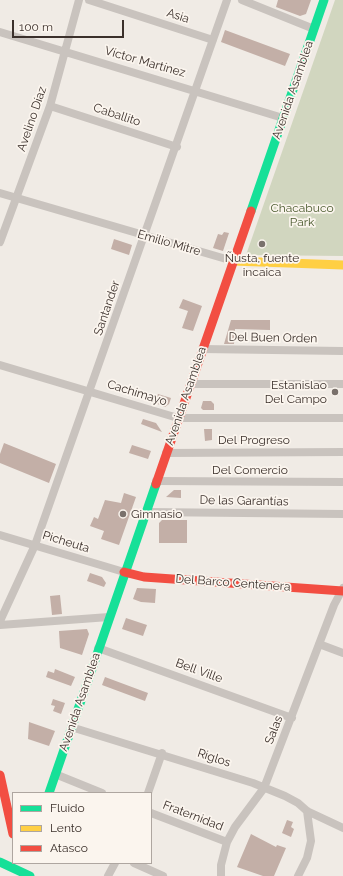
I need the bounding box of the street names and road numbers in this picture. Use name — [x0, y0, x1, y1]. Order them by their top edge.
street label: Asia — [165, 6, 191, 26]
street label: Avenida Asamblea — [269, 39, 317, 141]
street label: Víctor Martínez — [103, 44, 187, 80]
street label: Avelino Díaz — [14, 85, 50, 153]
street label: Caballito — [92, 101, 142, 129]
street label: Emilio Mitre — [136, 227, 202, 259]
street label: Santander — [91, 279, 123, 337]
street label: Del Buen Orden — [229, 330, 317, 346]
street label: Avenida Asamblea — [162, 345, 210, 447]
street label: Cachimayo — [105, 377, 169, 409]
street label: Del Progreso — [218, 433, 290, 447]
street label: Del Comercio — [212, 463, 288, 477]
street label: De las Garantías — [199, 493, 289, 509]
street label: Picheuta — [41, 528, 91, 556]
street label: Del Barco Centenera — [175, 572, 291, 594]
street label: Avenida Asamblea — [56, 651, 104, 753]
street label: Bell Ville — [174, 656, 224, 686]
street label: Salas — [262, 714, 286, 746]
street label: Riglos — [196, 746, 232, 770]
street label: Fraternidad — [161, 798, 225, 834]

